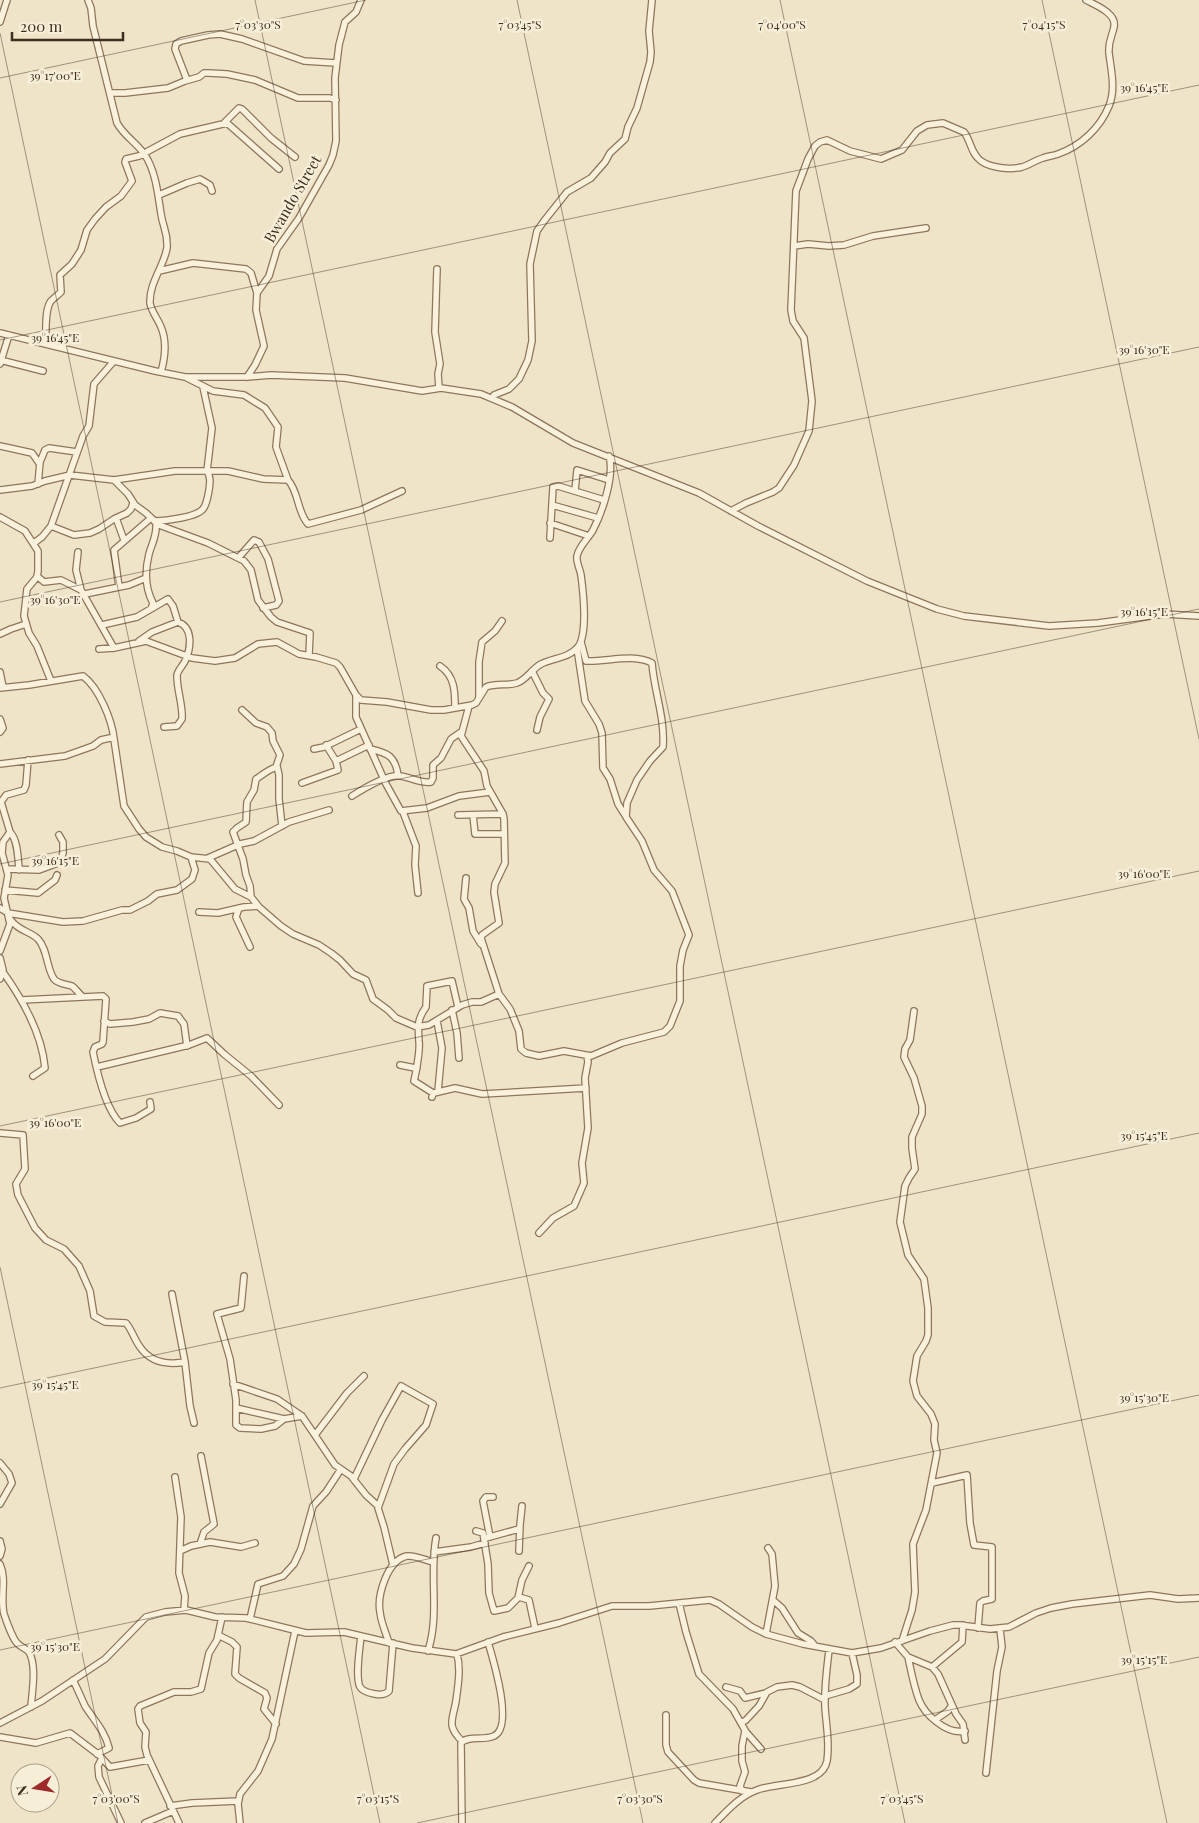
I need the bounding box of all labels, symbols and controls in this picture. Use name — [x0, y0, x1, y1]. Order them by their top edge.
scale bar — [12, 10, 124, 42]
text: 200 m — [20, 16, 63, 36]
text: 7°03'30"S — [235, 16, 281, 32]
text: 7°03'45"S — [498, 16, 542, 32]
text: 7°04'00"S — [758, 16, 806, 32]
text: 7°04'15"S — [1023, 16, 1065, 32]
text: 39°17'00"E — [29, 67, 81, 83]
text: 39°16'45"E — [1120, 79, 1168, 95]
street label: Bwando Street — [259, 150, 326, 246]
text: 39°16'45"E — [31, 329, 79, 345]
text: 39°16'30"E — [1118, 341, 1170, 357]
text: 39°16'30"E — [29, 591, 81, 607]
text: 39°16'15"E — [1120, 603, 1168, 619]
text: 39°16'15"E — [31, 852, 79, 868]
text: 39°16'00"E — [1118, 865, 1170, 881]
text: 39°16'00"E — [29, 1114, 81, 1130]
text: 39°15'45"E — [1120, 1127, 1168, 1143]
text: 39°15'45"E — [31, 1376, 79, 1392]
text: 39°15'30"E — [1119, 1389, 1169, 1405]
text: 39°15'30"E — [30, 1638, 80, 1654]
text: 39°15'15"E — [1121, 1651, 1167, 1667]
north arrow — [10, 1763, 60, 1813]
text: N — [11, 1784, 32, 1798]
text: 7°03'00"S — [92, 1790, 140, 1806]
text: 7°03'15"S — [357, 1790, 399, 1806]
text: 7°03'30"S — [617, 1790, 663, 1806]
text: 7°03'45"S — [880, 1790, 924, 1806]

